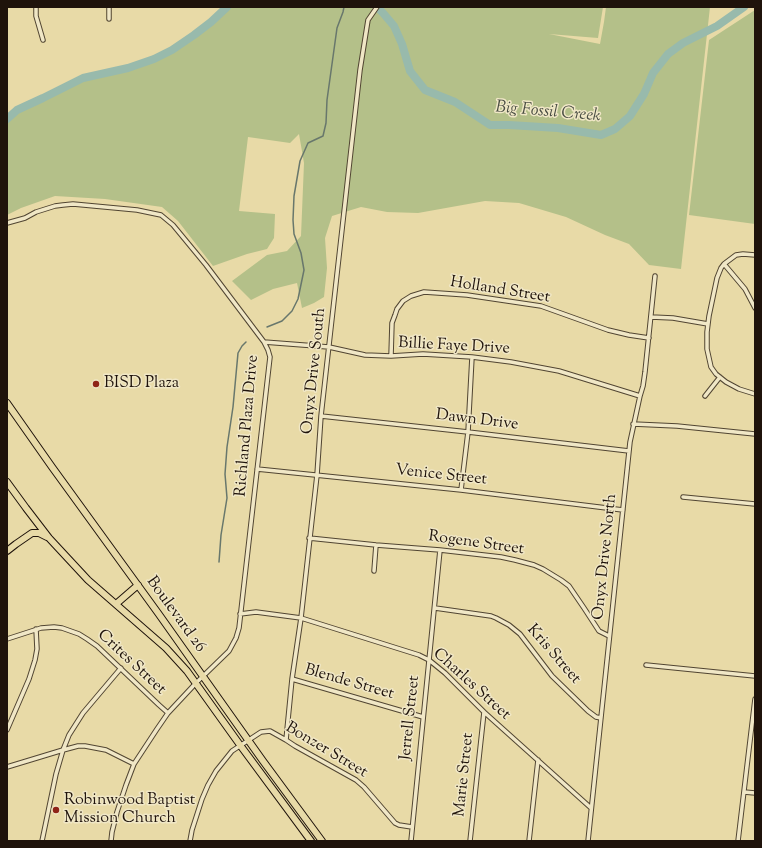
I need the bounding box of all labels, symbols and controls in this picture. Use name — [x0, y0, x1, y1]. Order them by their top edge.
water label: Big Fossil Creek — [495, 98, 601, 128]
street label: Holland Street — [449, 274, 551, 308]
street label: Onyx Drive South — [299, 307, 331, 435]
street label: Billie Faye Drive — [398, 334, 510, 360]
street label: Richland Plaza Drive — [232, 354, 264, 498]
place label: BISD Plaza — [104, 374, 179, 394]
marker: BISD Plaza — [91, 379, 101, 389]
street label: Dawn Drive — [435, 406, 519, 436]
street label: Venice Street — [394, 462, 488, 490]
street label: Onyx Drive North — [590, 493, 622, 621]
street label: Rogene Street — [427, 528, 525, 560]
street label: Boulevard 26 — [141, 573, 209, 657]
street label: Kris Street — [522, 621, 584, 689]
street label: Crites Street — [93, 626, 169, 700]
street label: Charles Street — [428, 645, 514, 725]
street label: Blende Street — [302, 661, 396, 705]
street label: Jerrell Street — [397, 675, 425, 761]
street label: Bonzer Street — [281, 719, 371, 783]
street label: Marie Street — [451, 732, 479, 818]
place label: Robinwood Baptist Mission Church — [64, 791, 195, 829]
marker: Robinwood Baptist Mission Church — [51, 805, 61, 815]

